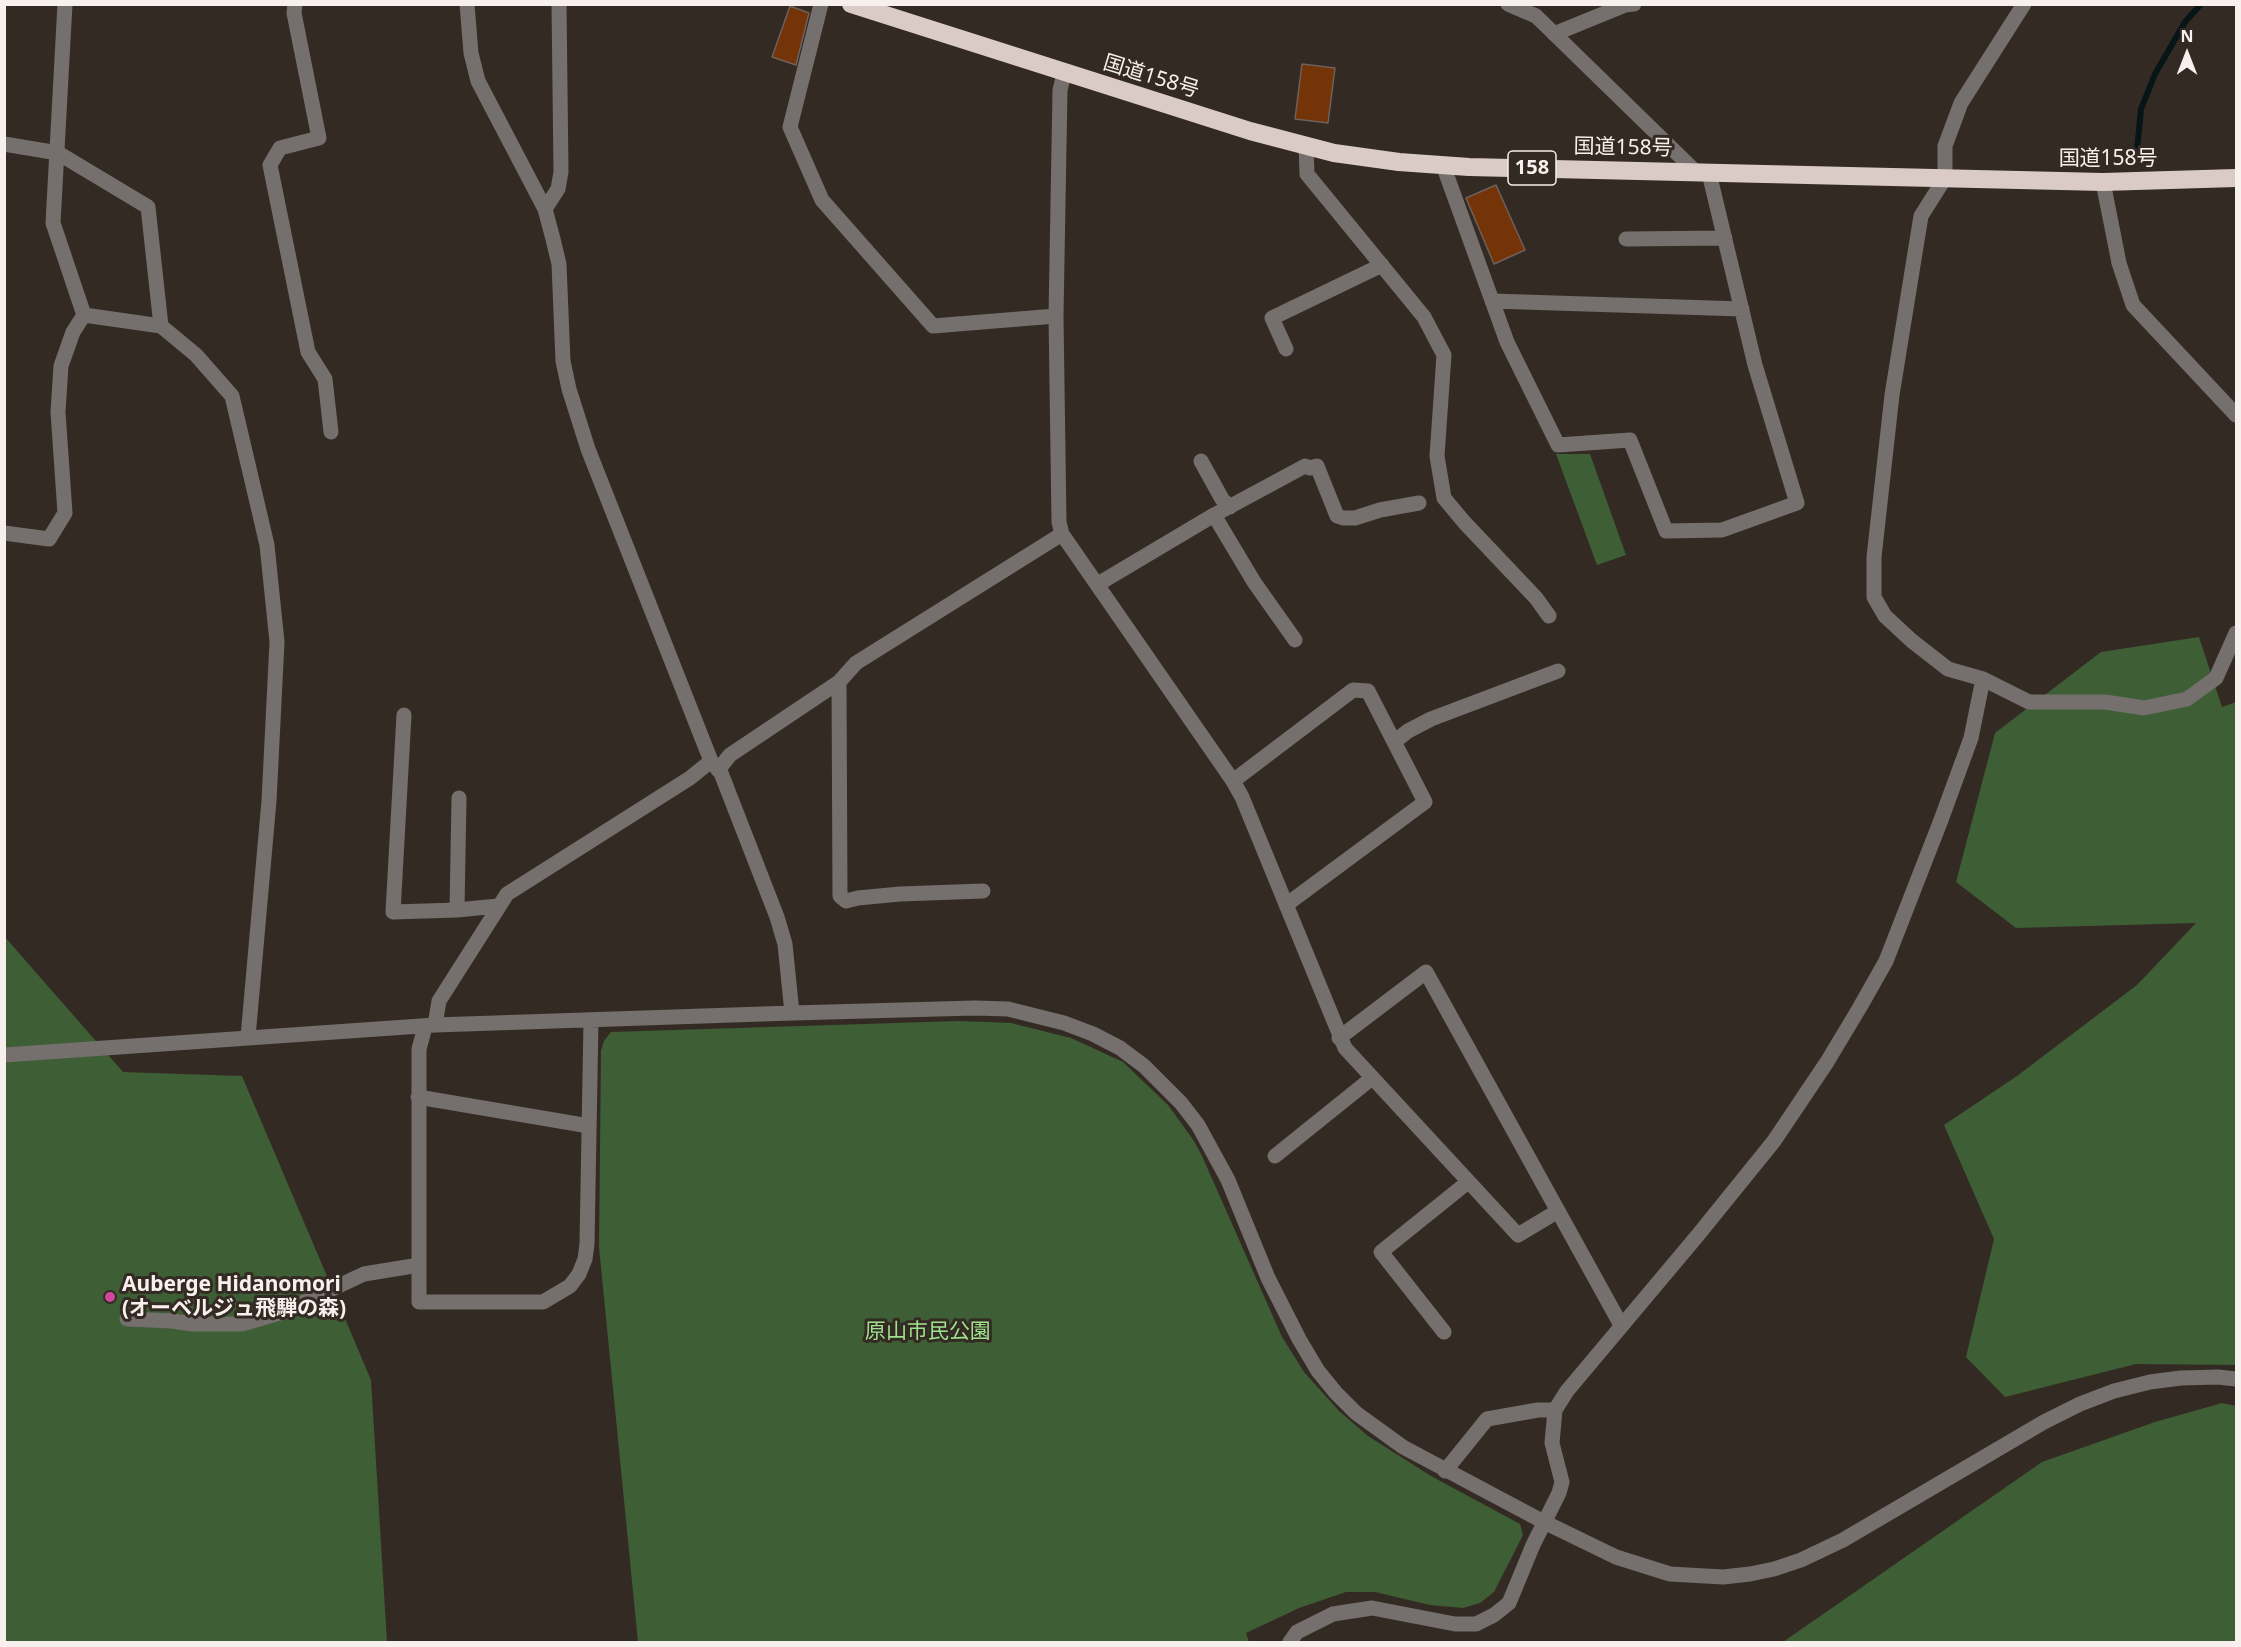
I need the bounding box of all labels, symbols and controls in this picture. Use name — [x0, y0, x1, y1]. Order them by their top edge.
north arrow — [2157, 24, 2217, 84]
text: N — [2180, 25, 2194, 47]
street label: 国道158号 — [1100, 50, 1202, 104]
street label: 国道158号 — [1573, 135, 1673, 161]
street label: 国道158号 — [2058, 146, 2158, 172]
road number: 158 — [1508, 151, 1556, 185]
place label: Auberge Hidanomori (オーベルジュ飛騨の森) — [122, 1272, 346, 1322]
marker: Auberge Hidanomori (オーベルジュ飛騨の森) — [103, 1290, 117, 1304]
park label: 原山市民公園 — [865, 1319, 991, 1345]

